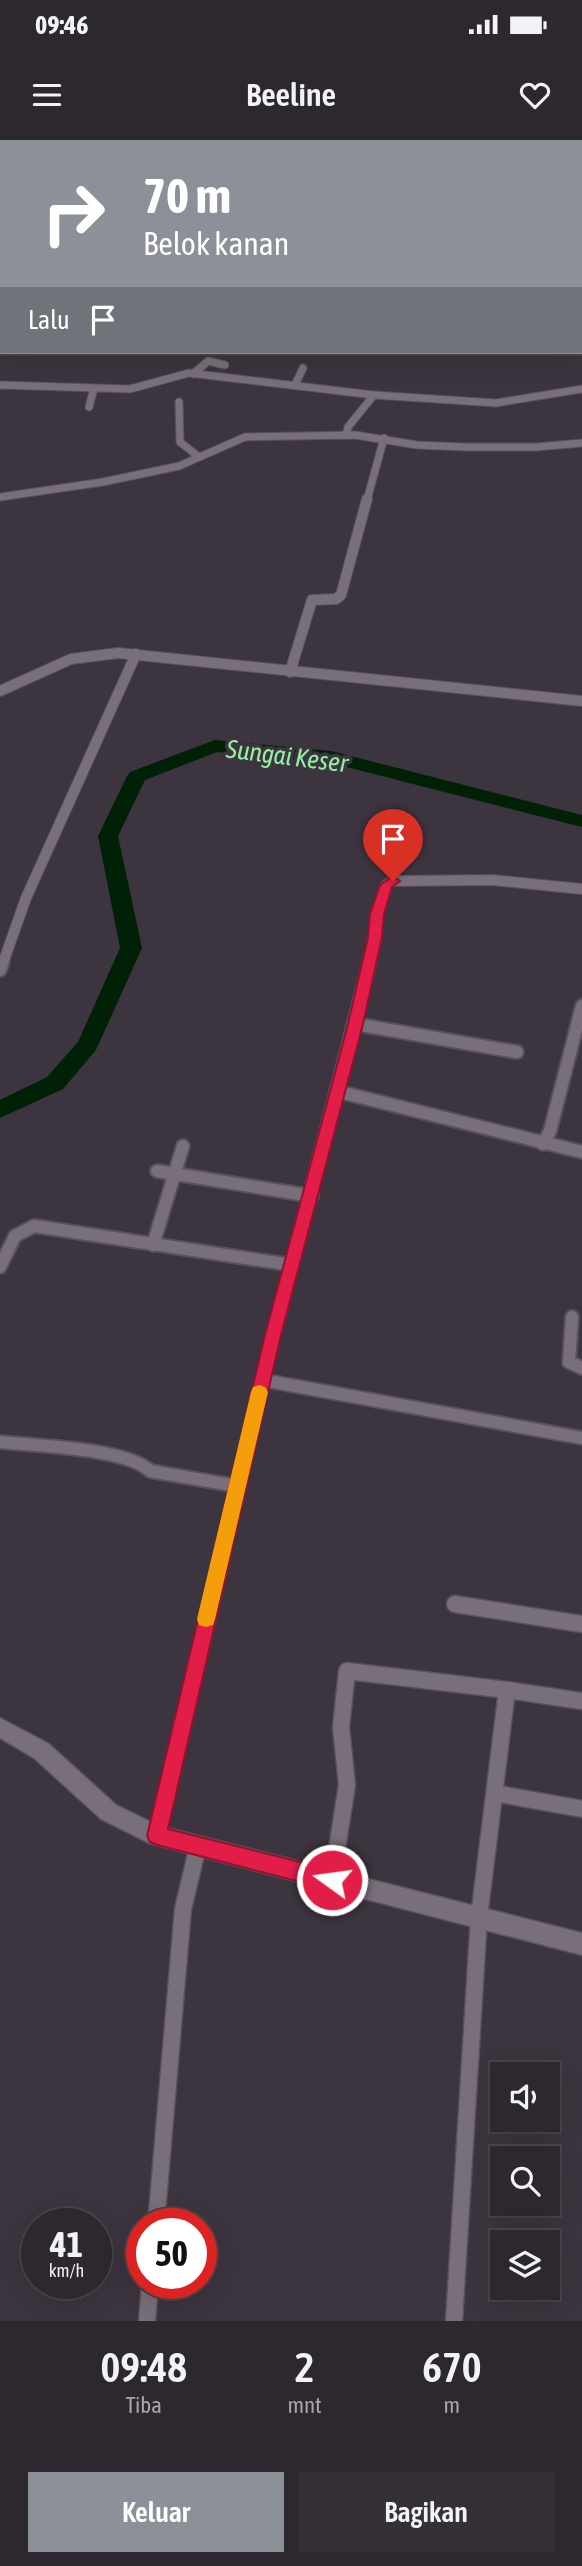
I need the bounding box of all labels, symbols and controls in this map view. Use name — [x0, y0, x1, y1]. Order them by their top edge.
text: 09:46 — [35, 10, 89, 40]
icon: menu — [28, 76, 66, 114]
text: Beeline — [246, 76, 336, 113]
icon: heart — [516, 76, 554, 114]
text: 70 m — [143, 167, 231, 223]
icon: right — [28, 168, 119, 259]
text: Belok kanan — [143, 225, 289, 262]
icon: arrive — [84, 301, 122, 339]
text: Lalu — [28, 305, 70, 335]
water label: Sungai Keser — [224, 734, 351, 778]
pin — [363, 809, 423, 881]
icon: arrive — [374, 820, 412, 858]
position arrow — [295, 1843, 369, 1917]
map controls — [490, 2062, 560, 2300]
button: sound — [490, 2062, 560, 2132]
button: search — [490, 2146, 560, 2216]
speed limit sign: 50 — [126, 2208, 217, 2299]
text: 41 — [50, 2224, 83, 2264]
button: layers — [490, 2230, 560, 2300]
text: km/h — [49, 2260, 84, 2281]
text: 09:48 — [100, 2343, 187, 2391]
text: 2 — [295, 2343, 314, 2391]
text: 670 — [422, 2343, 481, 2391]
text: Tiba — [125, 2392, 162, 2418]
text: mnt — [287, 2392, 322, 2418]
text: m — [444, 2392, 460, 2418]
button: Keluar — [28, 2472, 284, 2552]
button: Bagikan — [298, 2472, 554, 2552]

